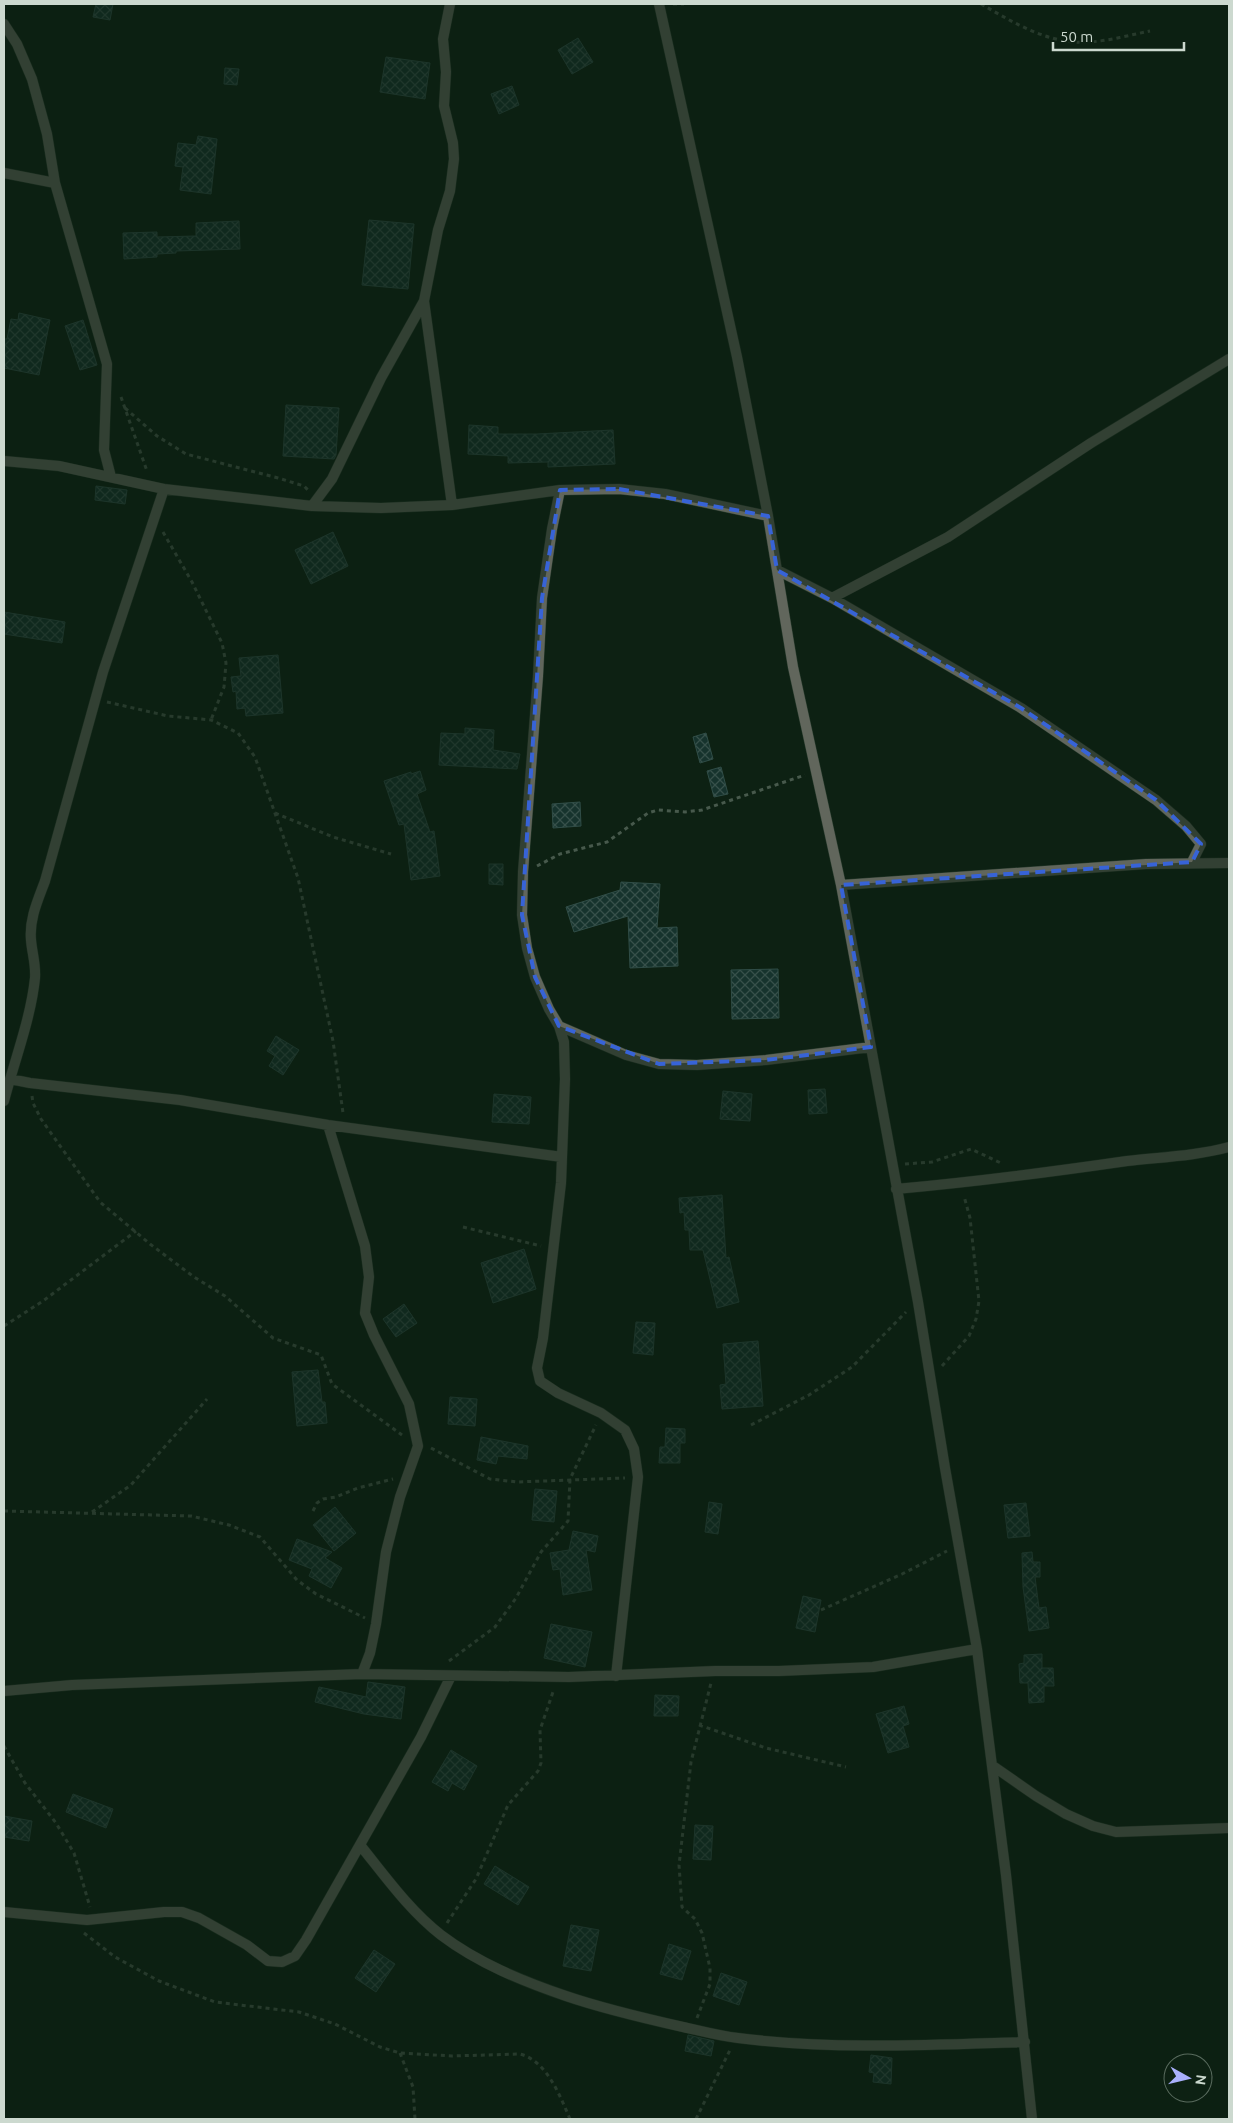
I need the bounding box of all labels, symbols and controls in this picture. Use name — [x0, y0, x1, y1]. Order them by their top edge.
scale bar — [1053, 20, 1184, 52]
text: 50 m — [1060, 28, 1093, 45]
north arrow — [1163, 2053, 1213, 2103]
text: N — [1192, 2074, 1210, 2086]

